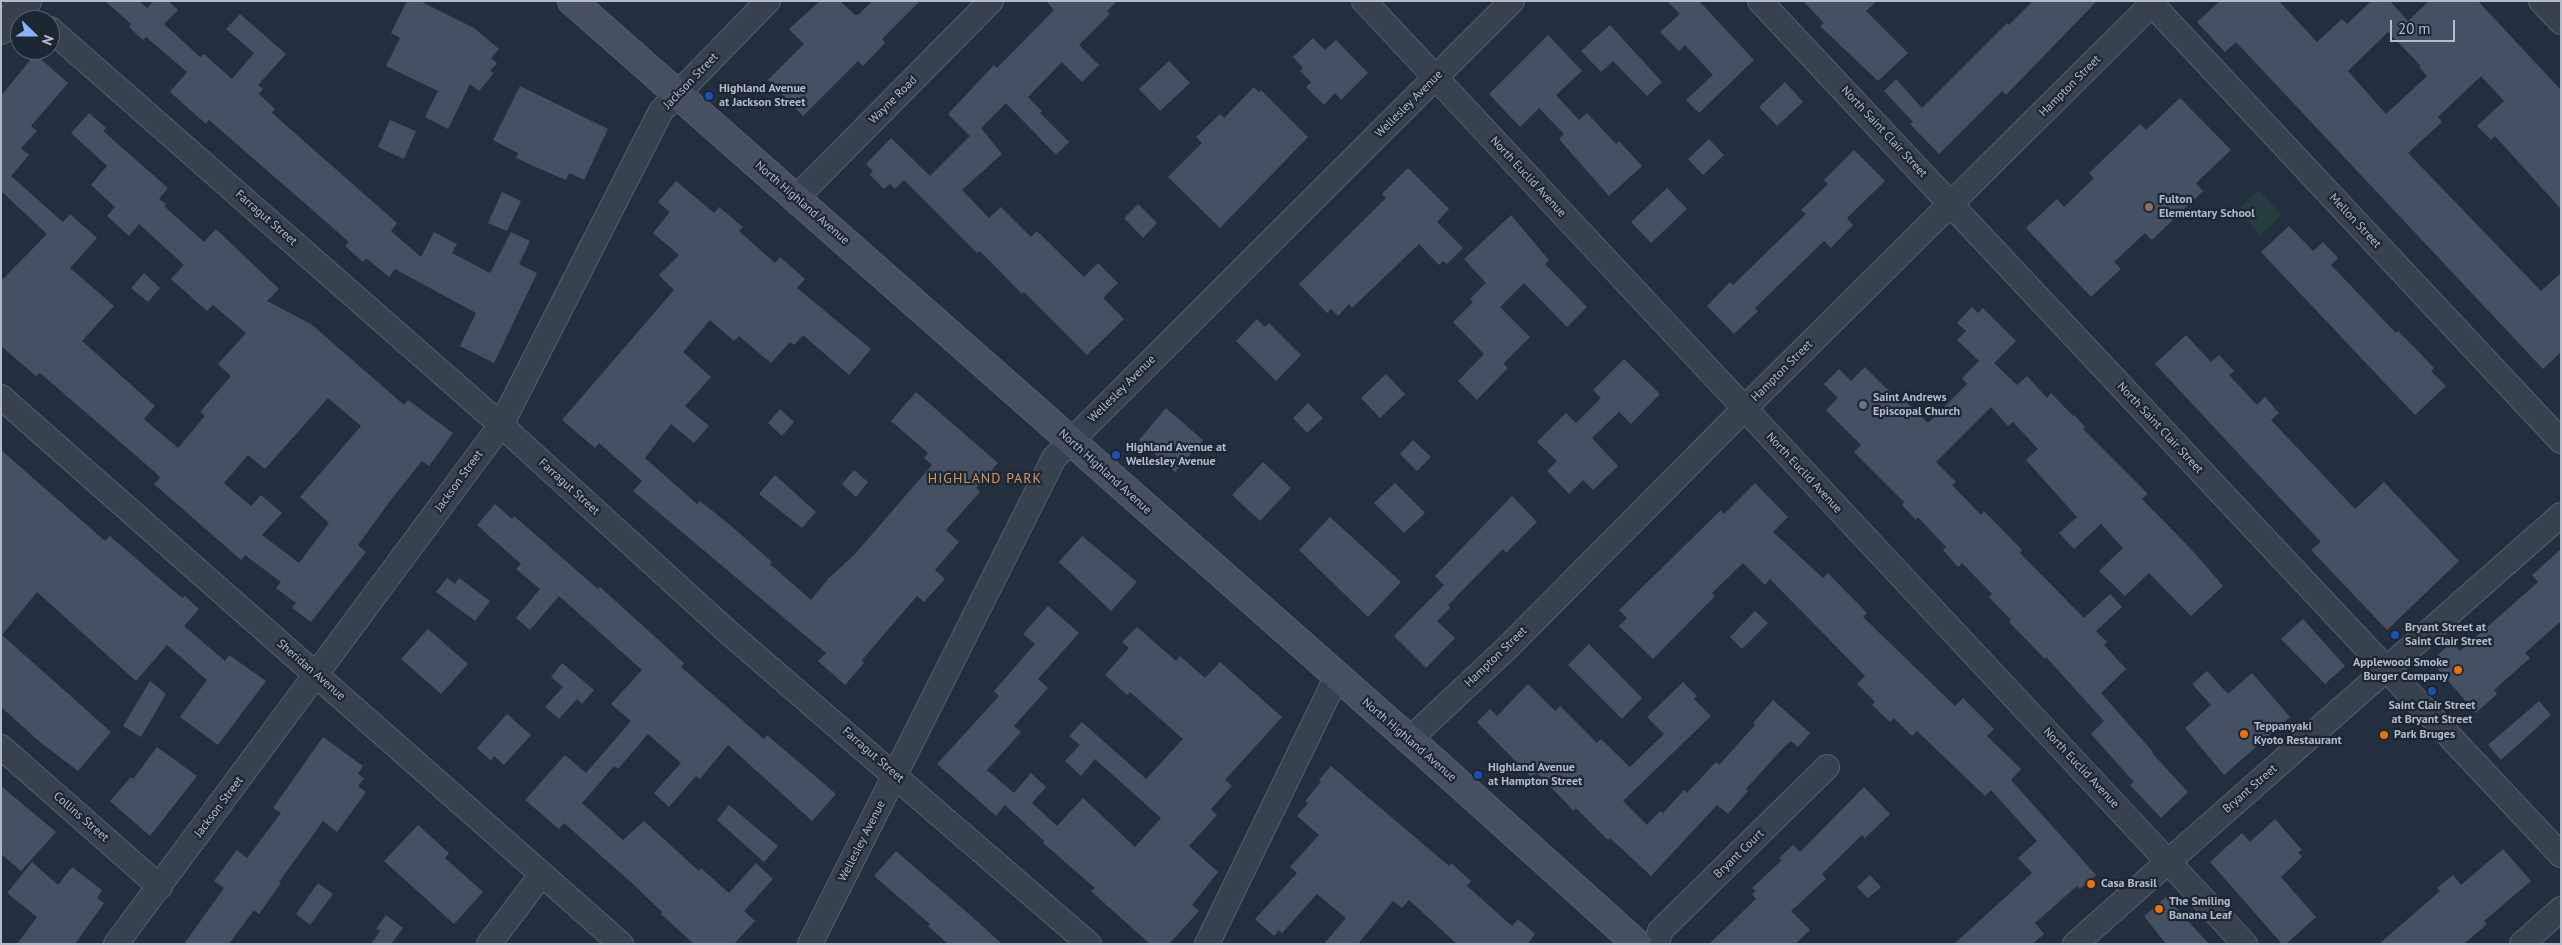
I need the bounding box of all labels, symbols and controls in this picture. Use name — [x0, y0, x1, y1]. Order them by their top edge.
north arrow — [10, 10, 60, 60]
scale bar — [2392, 10, 2457, 42]
text: 20 m — [2398, 19, 2431, 38]
text: N — [38, 33, 58, 48]
street label: Jackson Street — [661, 50, 721, 112]
street label: Hampton Street — [2036, 52, 2104, 120]
street label: Wellesley Avenue — [1372, 67, 1446, 141]
street label: Wayne Road — [866, 73, 920, 127]
place label: Highland Avenue at Jackson Street — [719, 82, 806, 110]
street label: North Saint Clair Street — [1838, 83, 1930, 181]
marker: Highland Avenue at Jackson Street — [703, 90, 715, 102]
street label: North Euclid Avenue — [1487, 134, 1569, 220]
street label: North Highland Avenue — [752, 158, 852, 248]
street label: Farragut Street — [232, 187, 300, 249]
street label: Mellon Street — [2326, 191, 2384, 251]
place label: Fulton Elementary School — [2159, 193, 2255, 221]
marker: Fulton Elementary School — [2143, 201, 2155, 213]
street label: Hampton Street — [1748, 337, 1816, 405]
street label: Wellesley Avenue — [1085, 352, 1159, 426]
street label: North Saint Clair Street — [2114, 379, 2206, 477]
place label: Saint Andrews Episcopal Church — [1873, 391, 1960, 419]
marker: Saint Andrews Episcopal Church — [1857, 399, 1869, 411]
street label: North Highland Avenue — [1056, 426, 1154, 518]
street label: North Euclid Avenue — [1763, 430, 1845, 516]
place label: Highland Avenue at Wellesley Avenue — [1126, 441, 1226, 469]
street label: Jackson Street — [432, 447, 486, 515]
marker: Highland Avenue at Wellesley Avenue — [1110, 449, 1122, 461]
street label: Farragut Street — [536, 456, 602, 518]
district label: HIGHLAND PARK — [926, 471, 1044, 487]
place label: Bryant Street at Saint Clair Street — [2405, 621, 2492, 649]
street label: Hampton Street — [1462, 624, 1530, 690]
marker: Bryant Street at Saint Clair Street — [2389, 629, 2401, 641]
street label: Sheridan Avenue — [274, 636, 348, 704]
place label: Applewood Smoke Burger Company — [2353, 656, 2448, 684]
marker: Applewood Smoke Burger Company — [2452, 664, 2464, 676]
marker: Saint Clair Street at Bryant Street — [2426, 685, 2438, 697]
street label: North Highland Avenue — [1359, 695, 1459, 785]
place label: Saint Clair Street at Bryant Street — [2388, 699, 2476, 727]
place label: Teppanyaki Kyoto Restaurant — [2254, 720, 2342, 748]
street label: Farragut Street — [839, 724, 907, 786]
street label: North Euclid Avenue — [2040, 725, 2122, 811]
marker: Teppanyaki Kyoto Restaurant — [2238, 728, 2250, 740]
place label: Park Bruges — [2394, 728, 2455, 742]
marker: Park Bruges — [2378, 729, 2390, 741]
place label: Highland Avenue at Hampton Street — [1488, 761, 1582, 789]
street label: Bryant Street — [2220, 762, 2280, 816]
marker: Highland Avenue at Hampton Street — [1472, 769, 1484, 781]
street label: Jackson Street — [191, 774, 247, 840]
street label: Collins Street — [50, 789, 112, 845]
street label: Wellesley Avenue — [835, 798, 889, 884]
street label: Bryant Court — [1711, 826, 1767, 882]
place label: Casa Brasil — [2101, 877, 2157, 891]
marker: Casa Brasil — [2085, 878, 2097, 890]
place label: The Smiling Banana Leaf — [2169, 895, 2232, 923]
marker: The Smiling Banana Leaf — [2153, 903, 2165, 915]

